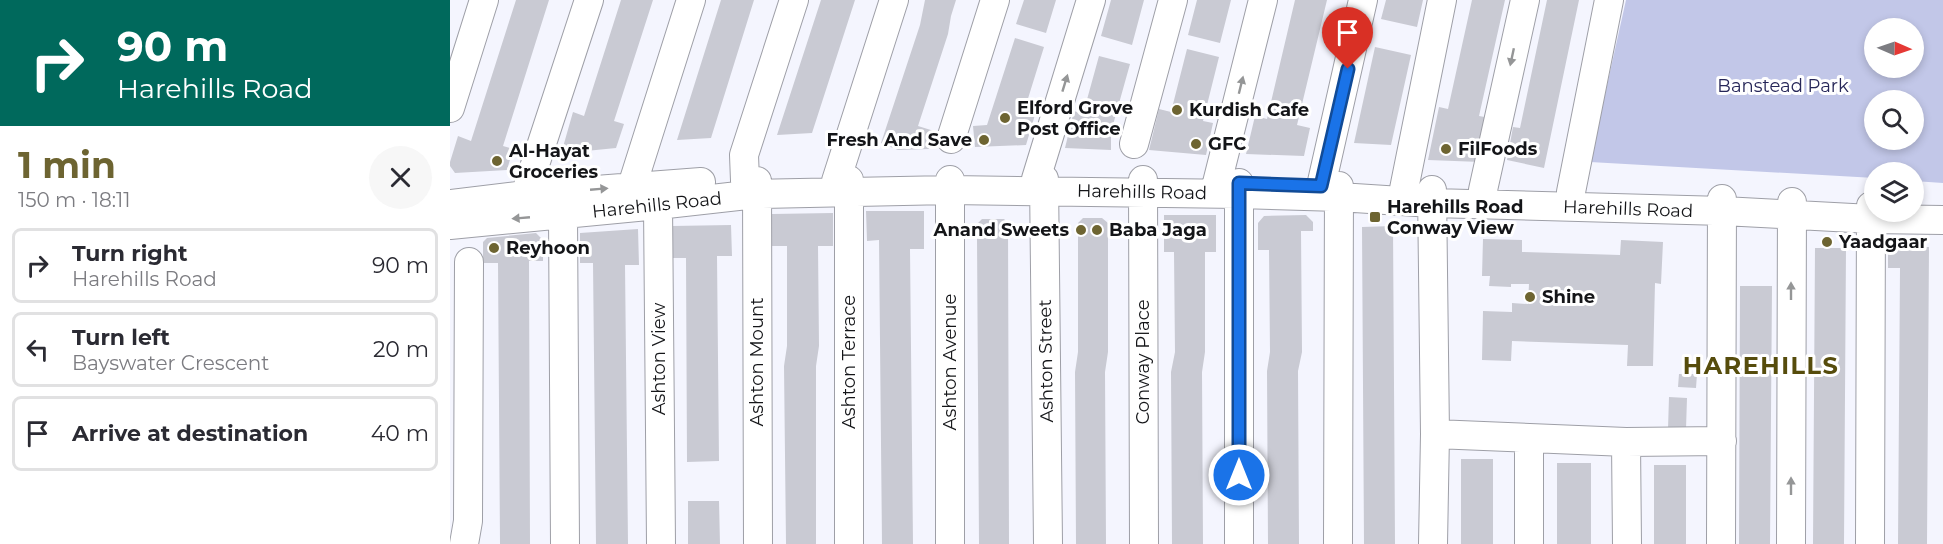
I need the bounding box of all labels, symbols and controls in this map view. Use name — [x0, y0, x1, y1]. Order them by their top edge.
pin — [1322, 7, 1373, 69]
icon: arrive — [1331, 16, 1364, 49]
north arrow — [1864, 18, 1924, 78]
map controls — [1864, 18, 1924, 222]
text: 90 m — [117, 20, 228, 72]
icon: right — [18, 24, 96, 102]
one-way arrow — [1507, 48, 1517, 66]
text: Harehills Road — [117, 72, 313, 105]
one-way arrow — [1061, 74, 1071, 92]
park label: Banstead Park — [1717, 75, 1849, 97]
one-way arrow — [1237, 76, 1247, 94]
button: search — [1864, 90, 1924, 150]
place label: Elford Grove Post Office — [1017, 97, 1133, 140]
place label: Kurdish Cafe — [1189, 99, 1309, 121]
marker: Kurdish Cafe — [1170, 103, 1184, 117]
marker: Elford Grove Post Office — [998, 111, 1012, 125]
place label: Fresh And Save — [827, 129, 972, 151]
marker: Fresh And Save — [977, 133, 991, 147]
place label: GFC — [1208, 133, 1246, 155]
marker: GFC — [1189, 137, 1203, 151]
place label: FilFoods — [1458, 138, 1538, 160]
place label: Al-Hayat Groceries — [508, 140, 599, 183]
marker: FilFoods — [1439, 142, 1453, 156]
text: 1 min — [18, 143, 116, 187]
button: close — [369, 146, 432, 209]
marker: Al-Hayat Groceries — [490, 154, 504, 168]
button: layers — [1864, 162, 1924, 222]
street label: Harehills Road — [1077, 180, 1207, 204]
one-way arrow — [590, 185, 609, 194]
street label: Harehills Road — [591, 187, 723, 223]
text: 150 m · 18:11 — [18, 188, 130, 212]
place label: Harehills Road Conway View — [1387, 196, 1523, 239]
street label: Harehills Road — [1562, 196, 1694, 222]
marker: Harehills Road Conway View — [1368, 210, 1382, 224]
one-way arrow — [512, 213, 531, 223]
place label: Anand Sweets — [933, 219, 1069, 241]
place label: Baba Jaga — [1109, 219, 1207, 241]
marker: Anand Sweets — [1074, 223, 1088, 237]
marker: Baba Jaga — [1090, 223, 1104, 237]
place label: Yaadgaar — [1838, 231, 1928, 253]
marker: Yaadgaar — [1820, 235, 1834, 249]
place label: Reyhoon — [506, 237, 590, 259]
text: Turn right — [72, 240, 187, 267]
marker: Reyhoon — [487, 241, 501, 255]
icon: right — [21, 249, 54, 282]
text: 90 m — [372, 252, 429, 279]
text: Harehills Road — [72, 267, 217, 291]
one-way arrow — [1787, 281, 1796, 300]
place label: Shine — [1542, 286, 1595, 308]
marker: Shine — [1523, 290, 1537, 304]
street label: Ashton Avenue — [939, 293, 961, 430]
street label: Ashton Terrace — [838, 295, 860, 429]
street label: Ashton Mount — [746, 298, 768, 426]
street label: Ashton Street — [1034, 299, 1058, 423]
street label: Conway Place — [1132, 299, 1154, 425]
street label: Ashton View — [648, 303, 670, 415]
text: Turn left — [72, 324, 170, 351]
icon: left — [21, 333, 54, 366]
text: 20 m — [373, 336, 429, 363]
text: Bayswater Crescent — [72, 351, 269, 375]
district label: HAREHILLS — [1683, 351, 1839, 380]
icon: arrive — [21, 417, 54, 450]
text: Arrive at destination — [72, 420, 308, 447]
text: 40 m — [371, 420, 429, 447]
position arrow — [1207, 443, 1271, 507]
one-way arrow — [1786, 476, 1796, 495]

